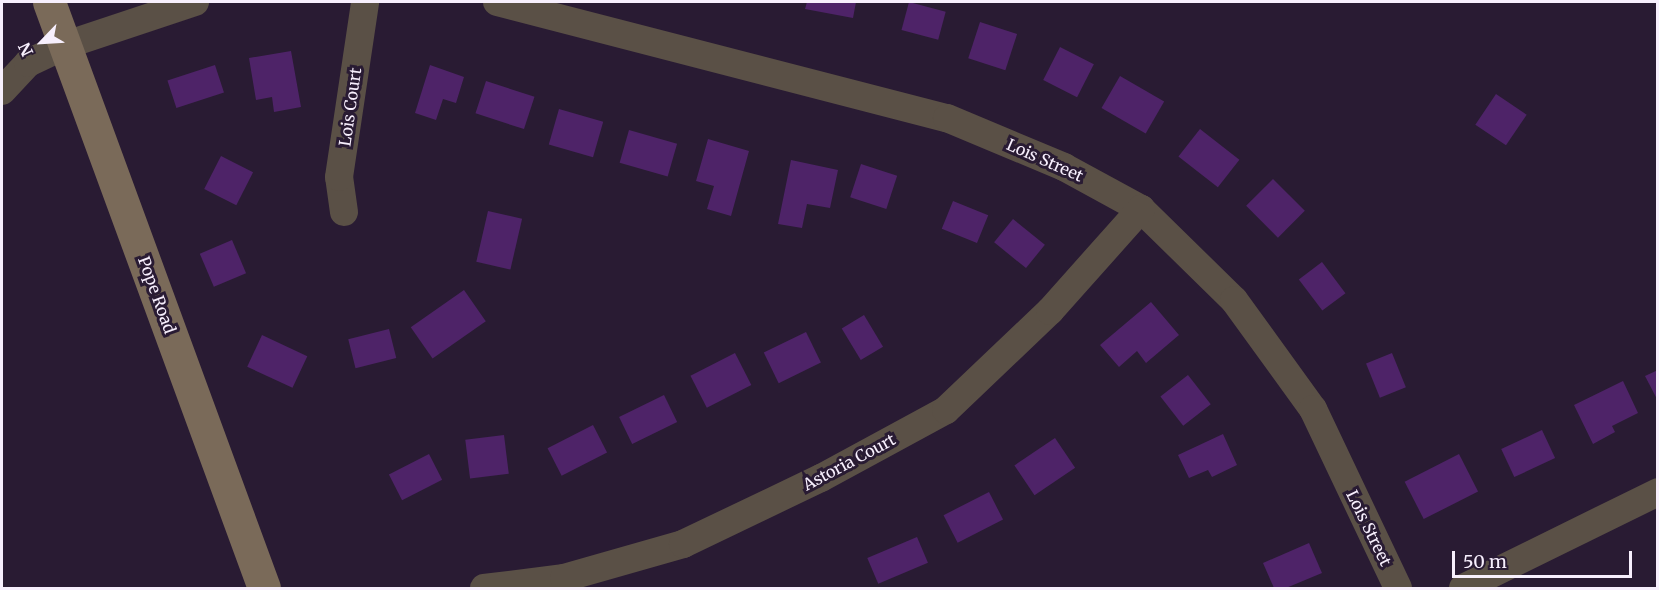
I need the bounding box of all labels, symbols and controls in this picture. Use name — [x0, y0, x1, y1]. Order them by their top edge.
north arrow — [12, 12, 72, 72]
text: N — [14, 40, 37, 60]
street label: Lois Court — [335, 66, 365, 148]
street label: Lois Street — [1004, 135, 1086, 185]
street label: Pope Road — [134, 254, 180, 336]
street label: Astoria Court — [799, 430, 899, 494]
street label: Lois Street — [1342, 487, 1396, 569]
scale bar — [1455, 539, 1635, 577]
text: 50 m — [1463, 550, 1507, 573]

